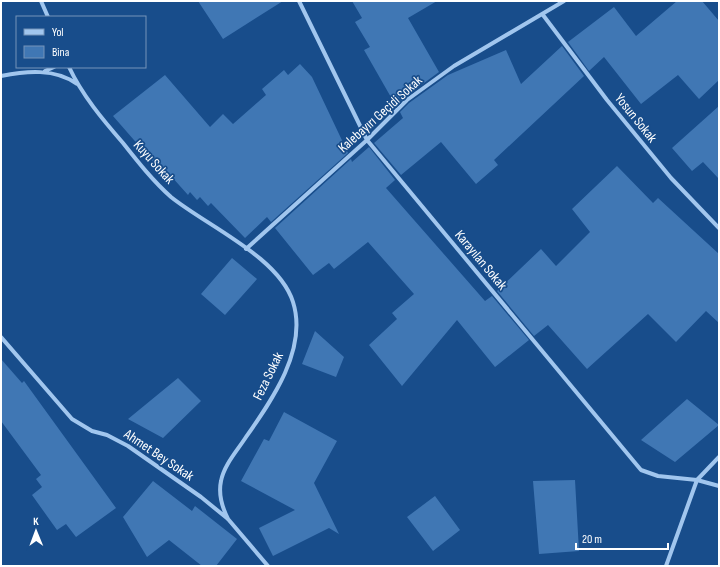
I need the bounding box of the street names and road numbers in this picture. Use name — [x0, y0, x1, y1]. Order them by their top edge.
street label: Kalebayırı Geçidi Sokak — [334, 71, 426, 156]
street label: Yosun Sokak — [611, 90, 661, 146]
street label: Kuyu Sokak — [130, 136, 179, 188]
street label: Karayılan Sokak — [451, 227, 511, 294]
street label: Feza Sokak — [249, 349, 287, 403]
street label: Ahmet Bey Sokak — [120, 425, 198, 485]

